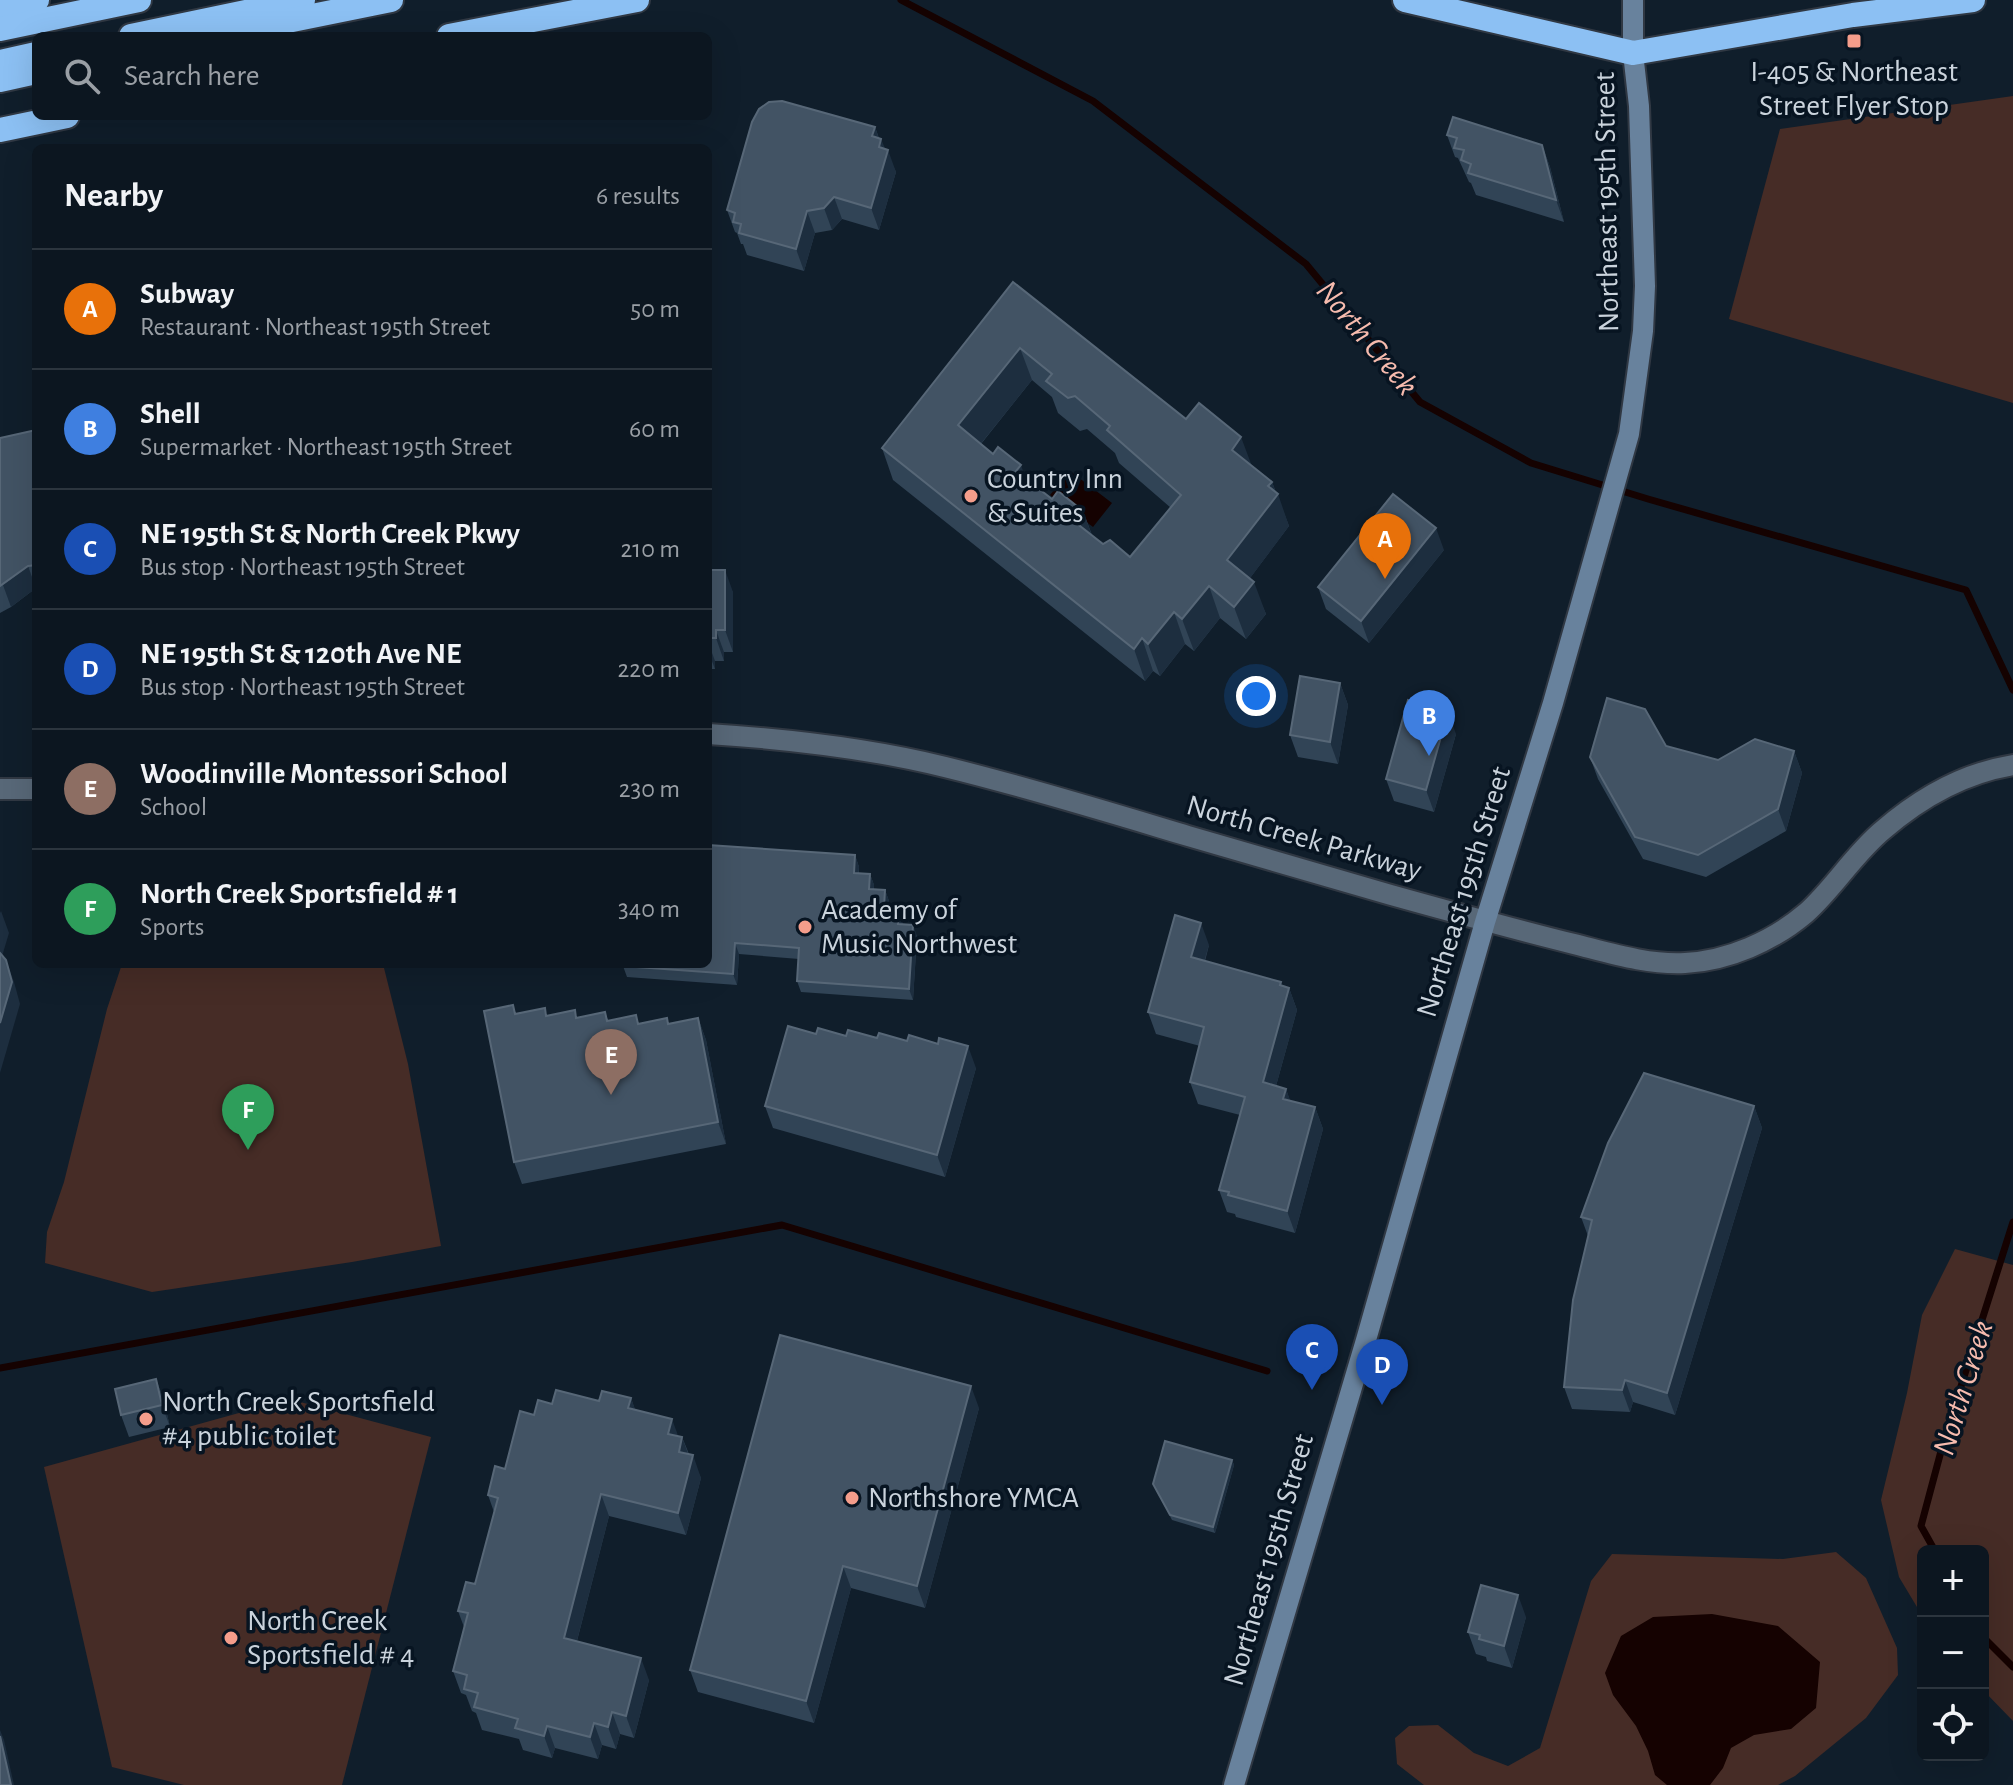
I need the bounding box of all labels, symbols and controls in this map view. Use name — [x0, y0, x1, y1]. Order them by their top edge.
search box — [32, 32, 712, 120]
marker: I-405 & Northeast Street Flyer Stop — [1845, 32, 1863, 50]
icon: search — [60, 54, 104, 98]
place label: I-405 & Northeast Street Flyer Stop — [1750, 57, 1958, 121]
text: Search here — [124, 61, 260, 91]
street label: Northeast 195th Street — [1590, 71, 1624, 332]
text: Nearby — [64, 179, 163, 213]
text: 6 results — [596, 183, 680, 209]
water label: North Creek — [1310, 275, 1424, 401]
text: Subway — [140, 279, 234, 309]
text: A — [82, 296, 98, 322]
text: 50 m — [630, 296, 680, 322]
text: Restaurant · Northeast 195th Street — [140, 314, 490, 340]
text: Shell — [140, 399, 201, 429]
text: B — [82, 416, 98, 442]
text: 60 m — [629, 416, 680, 442]
text: Supermarket · Northeast 195th Street — [140, 434, 512, 460]
place label: Country Inn & Suites — [987, 464, 1123, 528]
marker: Country Inn & Suites — [962, 487, 980, 505]
pin: A — [1359, 513, 1411, 579]
text: NE 195th St & North Creek Pkwy — [140, 519, 520, 549]
text: C — [83, 536, 97, 562]
text: 210 m — [620, 536, 680, 562]
text: Bus stop · Northeast 195th Street — [140, 554, 465, 580]
text: NE 195th St & 120th Ave NE — [140, 639, 461, 669]
text: D — [81, 656, 99, 682]
text: 220 m — [618, 656, 680, 682]
text: Bus stop · Northeast 195th Street — [140, 674, 465, 700]
your location — [1236, 676, 1276, 716]
pin: B — [1403, 690, 1455, 756]
text: Woodinville Montessori School — [140, 759, 508, 789]
street label: Northeast 195th Street — [1412, 763, 1517, 1021]
text: E — [83, 776, 97, 802]
text: 230 m — [619, 776, 680, 802]
street label: North Creek Parkway — [1183, 790, 1425, 886]
text: School — [140, 794, 207, 820]
text: North Creek Sportsfield # 1 — [140, 879, 459, 909]
place label: Academy of Music Northwest — [821, 895, 1018, 959]
text: F — [84, 896, 96, 922]
text: 340 m — [618, 896, 680, 922]
text: Sports — [140, 914, 204, 940]
marker: Academy of Music Northwest — [796, 918, 814, 936]
pin: E — [585, 1029, 637, 1095]
pin: F — [222, 1084, 274, 1150]
water label: North Creek — [1927, 1317, 1999, 1459]
pin: C — [1286, 1324, 1338, 1390]
pin: D — [1356, 1339, 1408, 1405]
place label: North Creek Sportsfield #4 public toilet — [162, 1387, 435, 1451]
marker: North Creek Sportsfield #4 public toilet — [137, 1410, 155, 1428]
street label: Northeast 195th Street — [1219, 1430, 1319, 1689]
place label: Northshore YMCA — [868, 1483, 1079, 1513]
marker: Northshore YMCA — [843, 1489, 861, 1507]
map controls — [1917, 1545, 1989, 1761]
button: + — [1917, 1545, 1989, 1617]
place label: North Creek Sportsfield # 4 — [247, 1606, 414, 1670]
button: − — [1917, 1617, 1989, 1689]
marker: North Creek Sportsfield # 4 — [222, 1629, 240, 1647]
button: locate — [1917, 1689, 1989, 1761]

